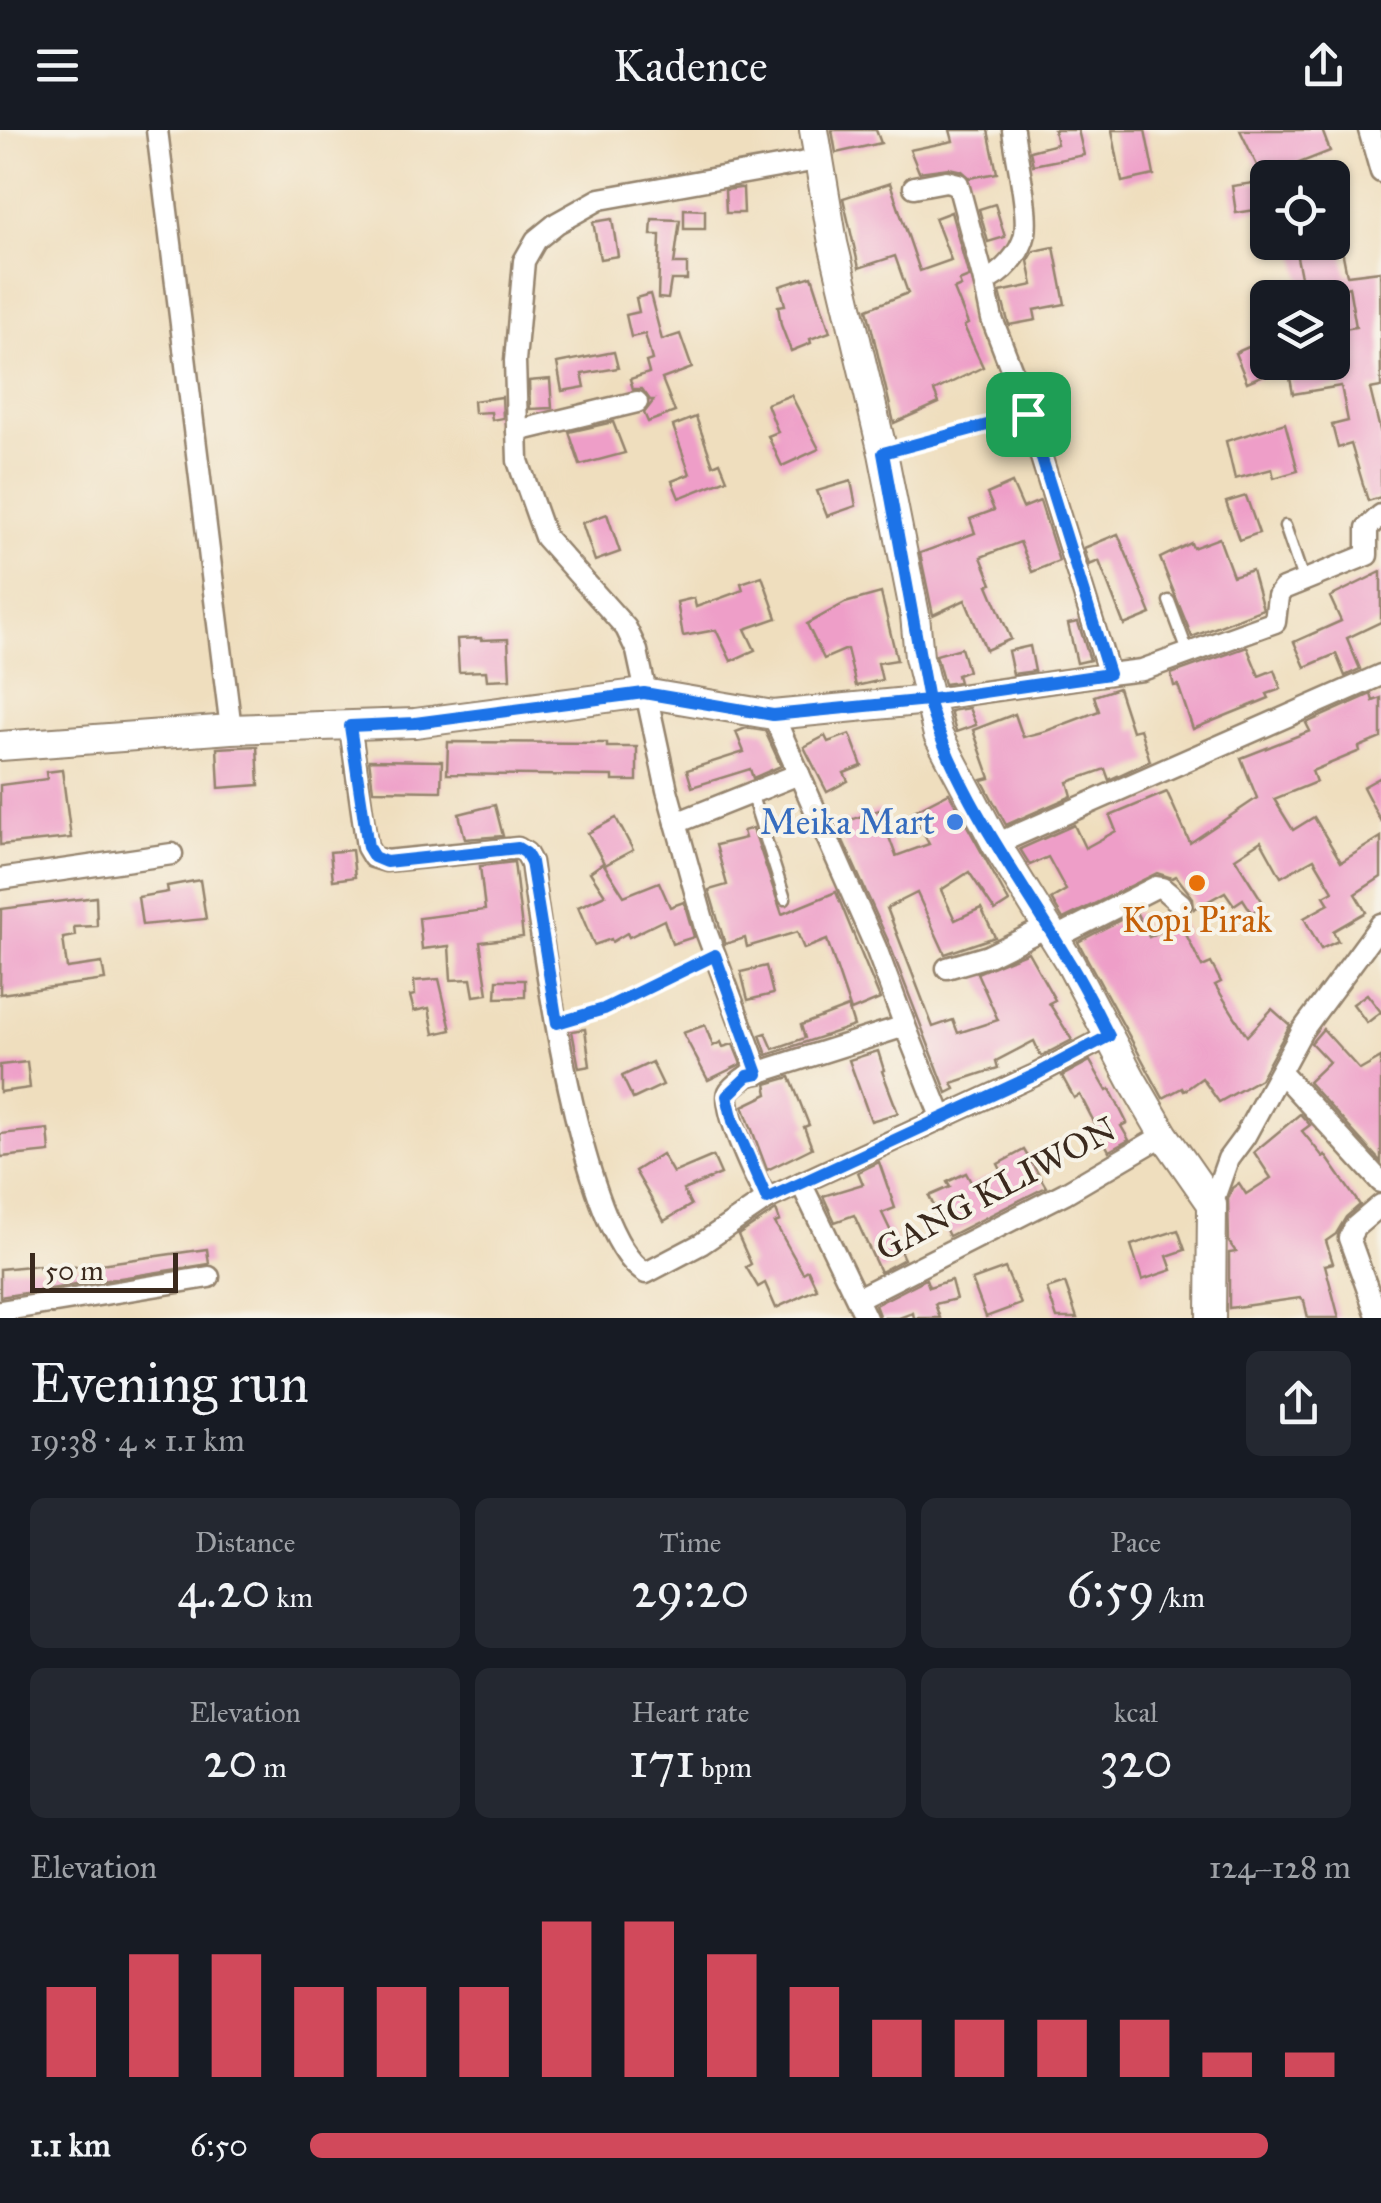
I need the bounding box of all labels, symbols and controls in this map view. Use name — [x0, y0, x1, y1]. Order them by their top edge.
icon: menu — [30, 38, 85, 93]
text: Kadence — [613, 38, 768, 93]
icon: share — [1296, 38, 1351, 93]
map controls — [1250, 160, 1350, 380]
button: locate — [1250, 160, 1350, 260]
button: layers — [1250, 280, 1350, 380]
pin — [986, 372, 1071, 457]
icon: arrive — [1001, 387, 1056, 442]
place label: Meika Mart — [760, 801, 935, 844]
marker: Meika Mart — [944, 811, 966, 833]
marker: Kopi Pirak — [1186, 872, 1208, 894]
place label: Kopi Pirak — [1122, 899, 1273, 942]
street label: GANG KLIWON — [868, 1108, 1124, 1270]
scale bar — [30, 1248, 178, 1292]
text: 50 m — [45, 1253, 104, 1288]
text: Evening run — [30, 1350, 309, 1417]
button: share — [1246, 1351, 1351, 1456]
text: 19:38 · 4 × 1.1 km — [30, 1421, 245, 1460]
text: Distance — [195, 1525, 295, 1560]
text: Time — [659, 1525, 721, 1560]
text: Pace — [1110, 1525, 1161, 1560]
text: 4.20 — [177, 1560, 270, 1621]
text: 29:20 — [632, 1560, 749, 1621]
text: 6:59 — [1067, 1560, 1155, 1621]
text: km — [270, 1580, 313, 1615]
text: /km — [1155, 1580, 1205, 1615]
text: Elevation — [190, 1695, 301, 1730]
text: Heart rate — [632, 1695, 749, 1730]
text: kcal — [1114, 1695, 1158, 1730]
text: 20 — [204, 1730, 257, 1791]
text: 171 — [629, 1730, 695, 1791]
text: 320 — [1099, 1730, 1173, 1791]
text: m — [257, 1750, 287, 1785]
text: bpm — [695, 1750, 752, 1785]
text: Elevation — [30, 1848, 157, 1887]
text: 124–128 m — [1209, 1848, 1351, 1887]
text: 1.1 km — [30, 2126, 111, 2165]
text: 6:50 — [190, 2126, 248, 2165]

